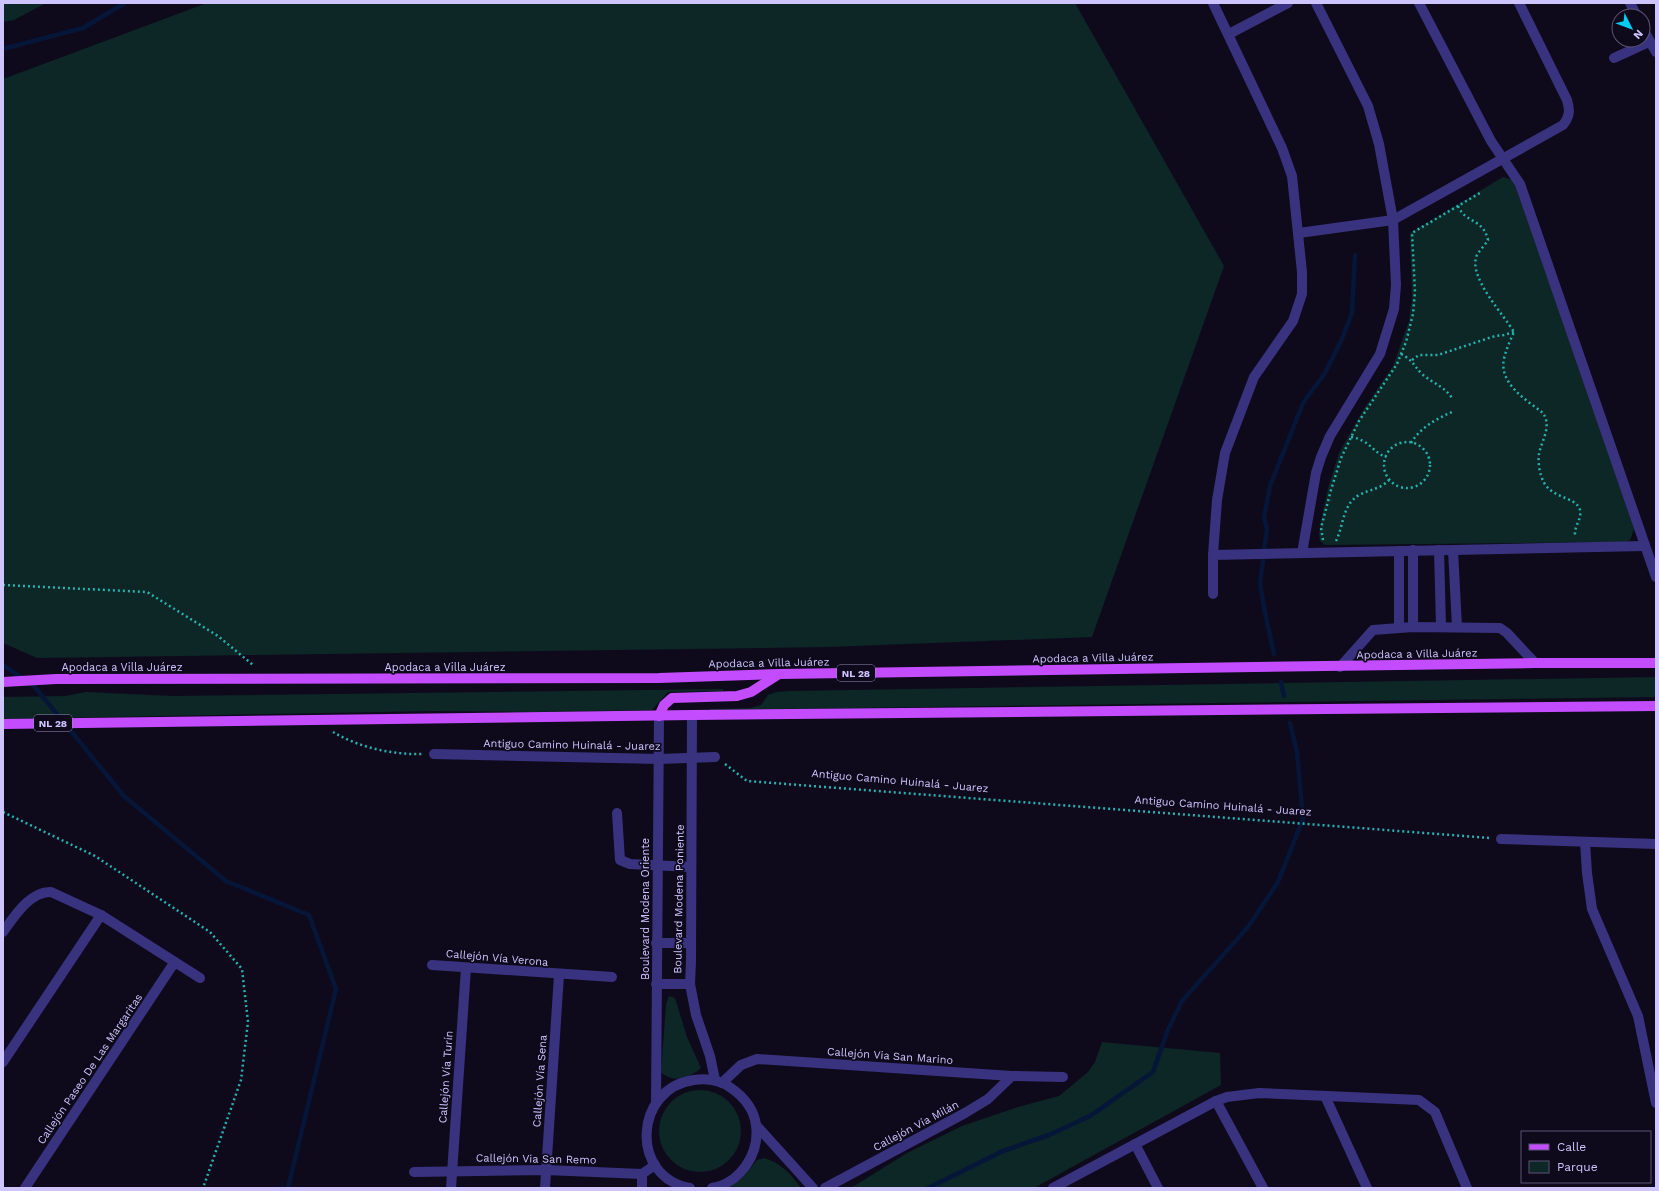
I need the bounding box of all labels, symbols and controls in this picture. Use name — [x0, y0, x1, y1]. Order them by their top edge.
north arrow — [1611, 8, 1651, 48]
text: N — [1631, 27, 1646, 42]
street label: Apodaca a Villa Juárez — [1356, 646, 1478, 662]
street label: Apodaca a Villa Juárez — [1032, 650, 1154, 666]
street label: Apodaca a Villa Juárez — [708, 655, 830, 671]
street label: Apodaca a Villa Juárez — [61, 661, 183, 674]
street label: Apodaca a Villa Juárez — [384, 661, 506, 674]
road number: NL 28 — [837, 665, 875, 681]
road number: NL 28 — [34, 715, 72, 731]
street label: Antiguo Camino Huinalá - Juarez — [483, 737, 661, 753]
street label: Antiguo Camino Huinalá - Juarez — [811, 767, 989, 795]
street label: Antiguo Camino Huinalá - Juarez — [1134, 793, 1312, 819]
street label: Boulevard Modena Poniente — [671, 824, 687, 974]
street label: Boulevard Modena Oriente — [639, 838, 652, 980]
street label: Callejón Vía Verona — [445, 947, 549, 969]
street label: Callejón Paseo De Las Margaritas — [35, 991, 145, 1147]
street label: Callejón Vía Turín — [436, 1030, 456, 1124]
street label: Callejón Vía Sena — [530, 1034, 550, 1128]
street label: Callejón Via San Marino — [826, 1045, 954, 1067]
street label: Callejón Vía Milán — [871, 1098, 961, 1154]
legend — [1521, 1131, 1651, 1183]
text: Calle — [1557, 1140, 1586, 1154]
street label: Callejón Via San Remo — [476, 1151, 596, 1167]
text: Parque — [1557, 1160, 1598, 1174]

